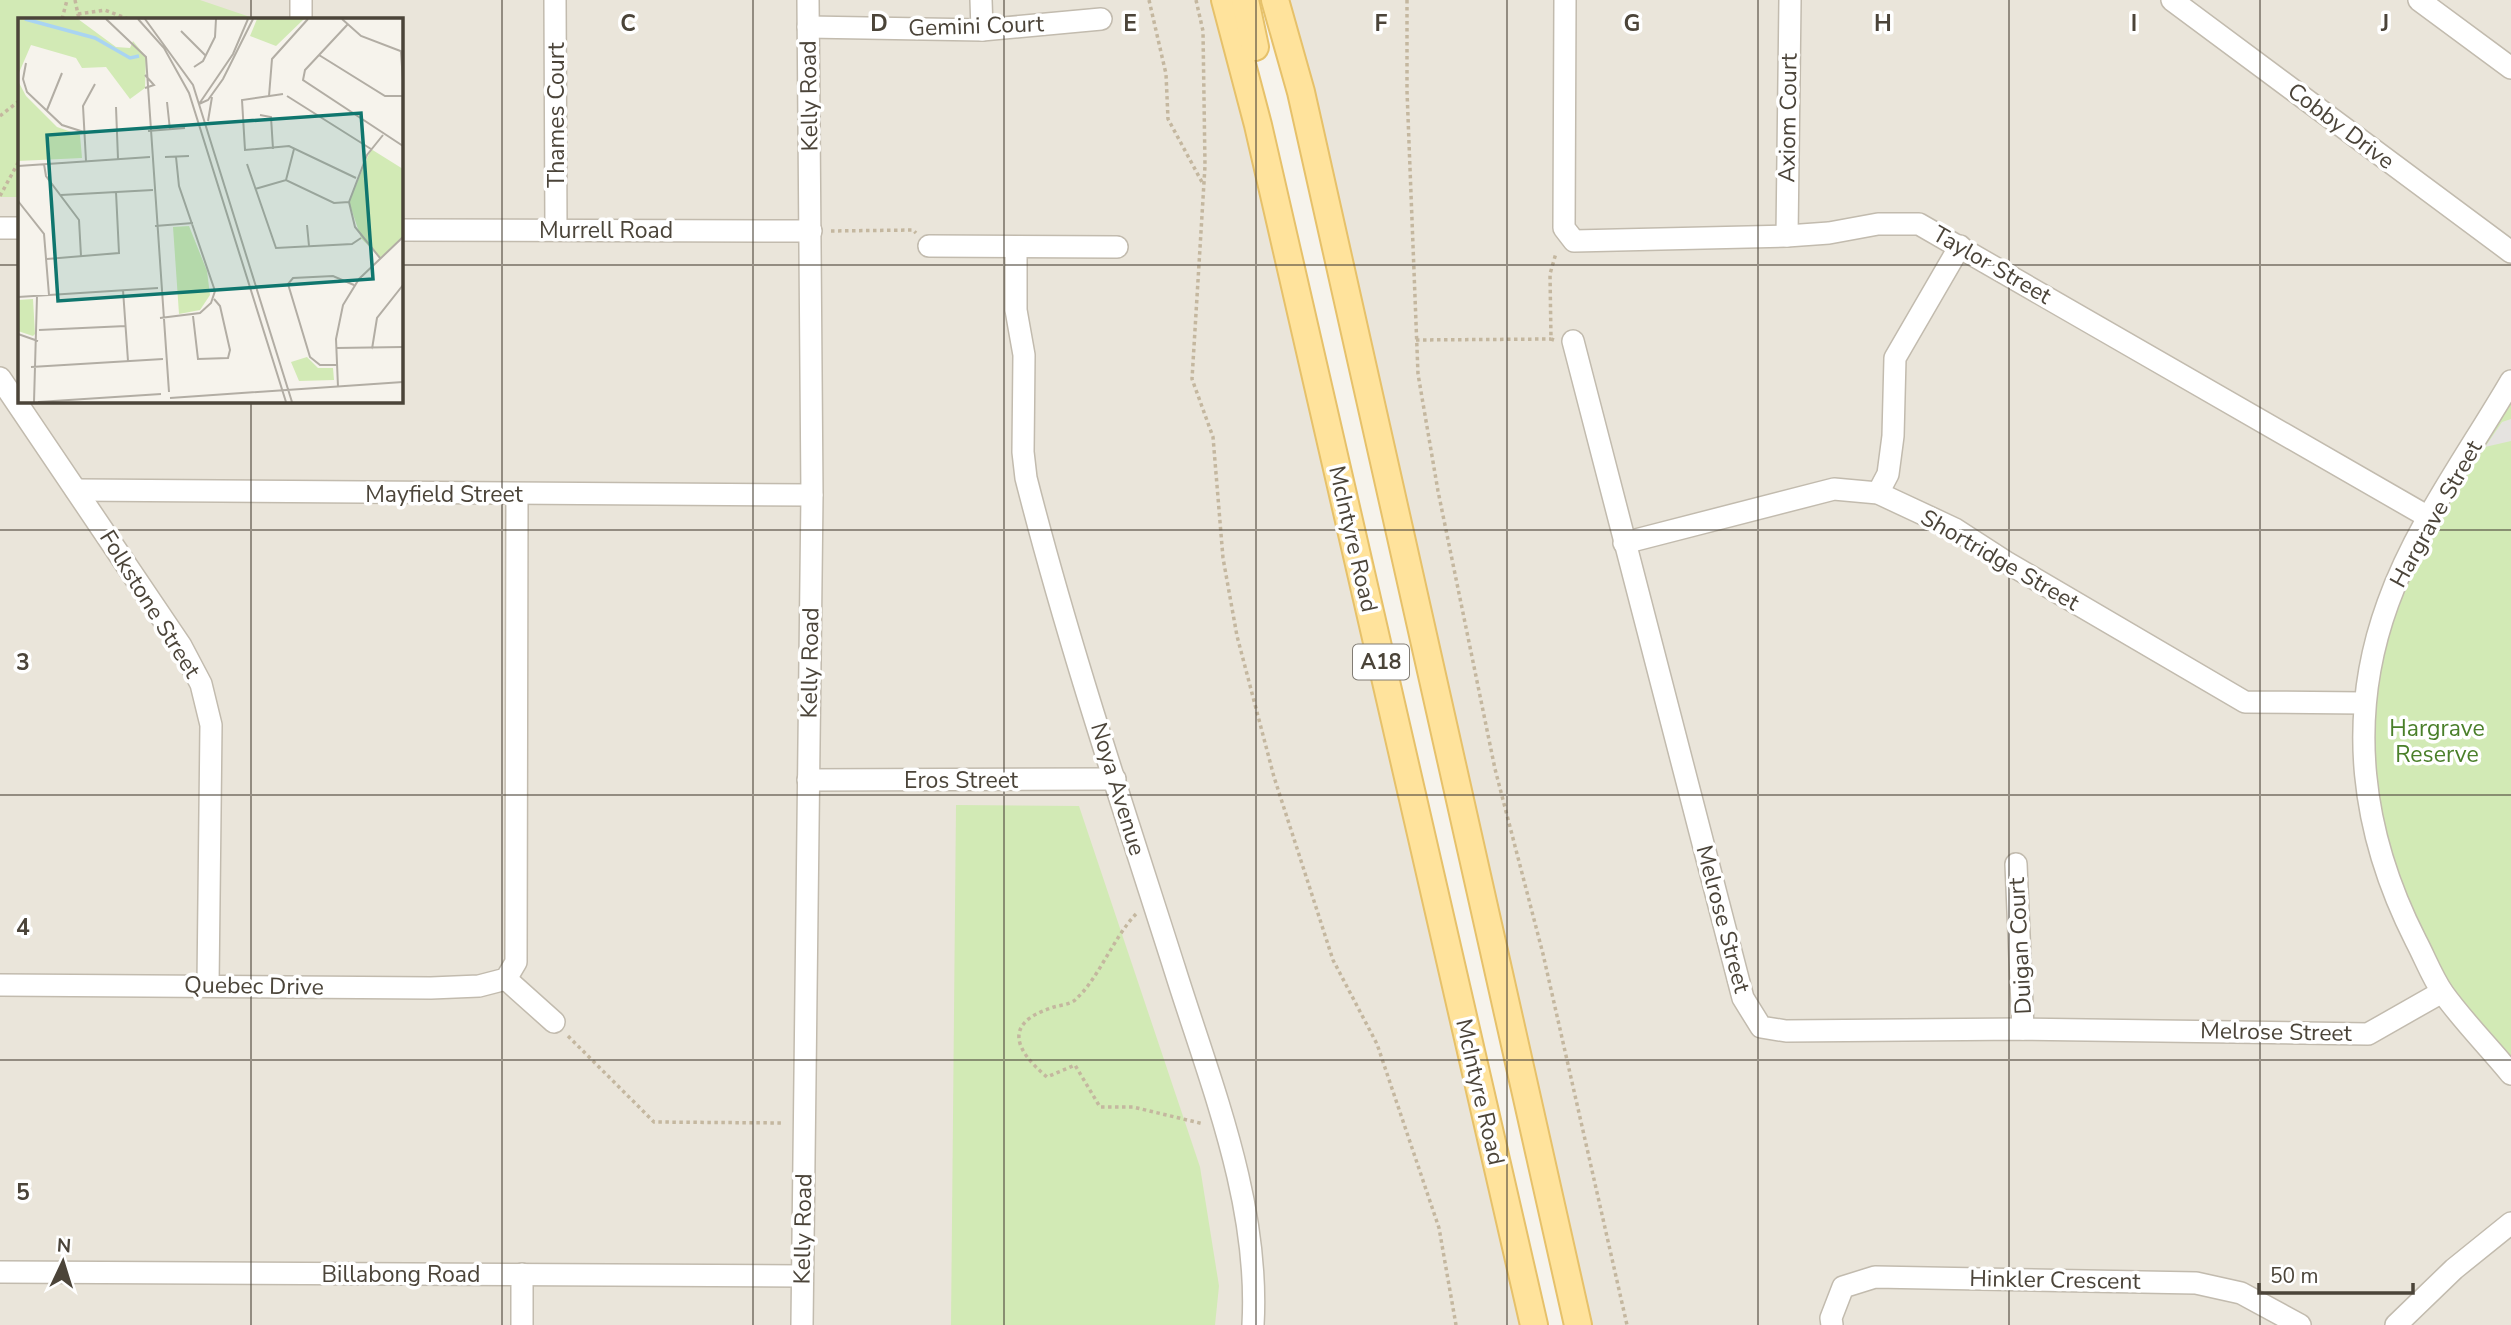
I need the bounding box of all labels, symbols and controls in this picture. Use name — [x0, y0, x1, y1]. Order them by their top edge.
text: C — [620, 8, 636, 39]
text: D — [870, 8, 888, 39]
street label: Gemini Court — [908, 8, 1045, 44]
text: E — [1123, 8, 1137, 39]
text: F — [1375, 8, 1388, 39]
text: G — [1624, 8, 1640, 39]
text: H — [1874, 8, 1892, 39]
text: I — [2131, 8, 2137, 39]
text: J — [2380, 8, 2389, 39]
inset map — [18, 18, 402, 402]
street label: Kelly Road — [793, 40, 825, 152]
street label: Thames Court — [541, 41, 572, 188]
street label: Axiom Court — [1771, 52, 1805, 183]
street label: Cobby Drive — [2281, 76, 2401, 176]
street label: Murrell Road — [539, 215, 673, 246]
street label: Taylor Street — [1927, 218, 2058, 312]
street label: Hargrave Street — [2383, 434, 2490, 593]
street label: McIntyre Road — [1321, 463, 1385, 615]
street label: Mayfield Street — [365, 479, 524, 510]
street label: Shortridge Street — [1915, 502, 2086, 618]
street label: Folkstone Street — [92, 524, 208, 685]
street label: Kelly Road — [794, 607, 826, 719]
road number: A18 — [1353, 644, 1409, 680]
text: 3 — [16, 647, 30, 678]
park label: Hargrave Reserve — [2389, 713, 2485, 770]
street label: Noya Avenue — [1083, 719, 1153, 859]
street label: Eros Street — [904, 765, 1019, 796]
street label: Melrose Street — [1688, 842, 1758, 997]
street label: Duigan Court — [2001, 876, 2039, 1015]
text: 4 — [16, 912, 30, 943]
street label: Quebec Drive — [184, 969, 324, 1003]
street label: Melrose Street — [2200, 1015, 2353, 1049]
street label: McIntyre Road — [1448, 1016, 1512, 1168]
street label: Kelly Road — [787, 1173, 819, 1285]
text: 5 — [16, 1177, 30, 1208]
north arrow — [28, 1227, 98, 1297]
text: N — [56, 1233, 72, 1260]
scale bar — [2259, 1252, 2413, 1296]
street label: Billabong Road — [322, 1259, 480, 1290]
text: 50 m — [2270, 1262, 2319, 1290]
street label: Hinkler Crescent — [1969, 1263, 2142, 1297]

